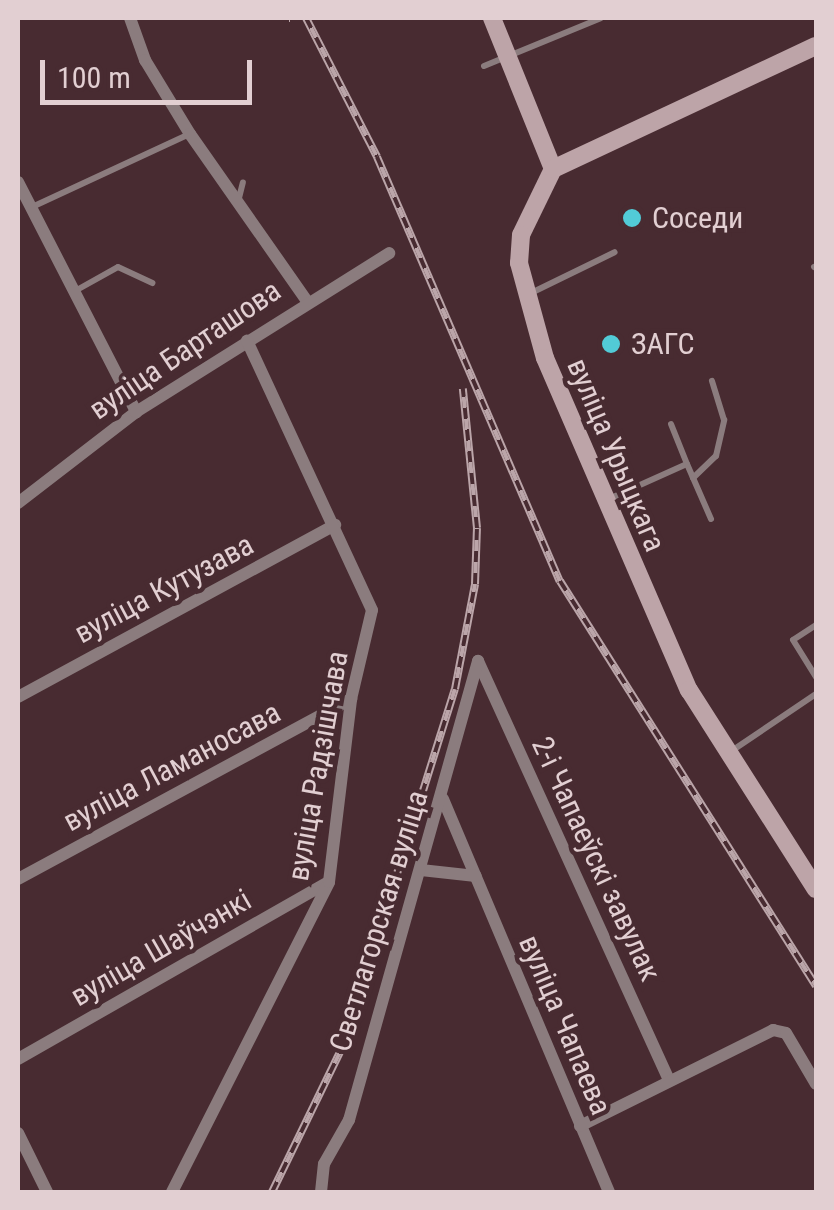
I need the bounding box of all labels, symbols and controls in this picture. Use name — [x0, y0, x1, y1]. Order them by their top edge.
scale bar — [45, 40, 258, 102]
text: 100 m — [57, 60, 131, 95]
place label: Соседи — [652, 200, 743, 236]
marker: Соседи — [621, 207, 643, 229]
street label: вуліца Барташова — [82, 273, 288, 427]
place label: ЗАГС — [631, 326, 695, 362]
marker: ЗАГС — [600, 333, 622, 355]
street label: вуліца Урыцкага — [559, 353, 673, 557]
street label: вуліца Кутузава — [68, 527, 260, 651]
street label: вуліца Радзішчава — [280, 648, 356, 884]
street label: вуліца Ламаносава — [57, 695, 287, 839]
street label: 2-і Чапаеўскі завулак — [524, 731, 668, 987]
street label: Светлагорская вуліца — [322, 786, 436, 1056]
street label: вуліца Шаўчэнкі — [64, 882, 258, 1014]
street label: вуліца Чапаева — [511, 930, 619, 1120]

